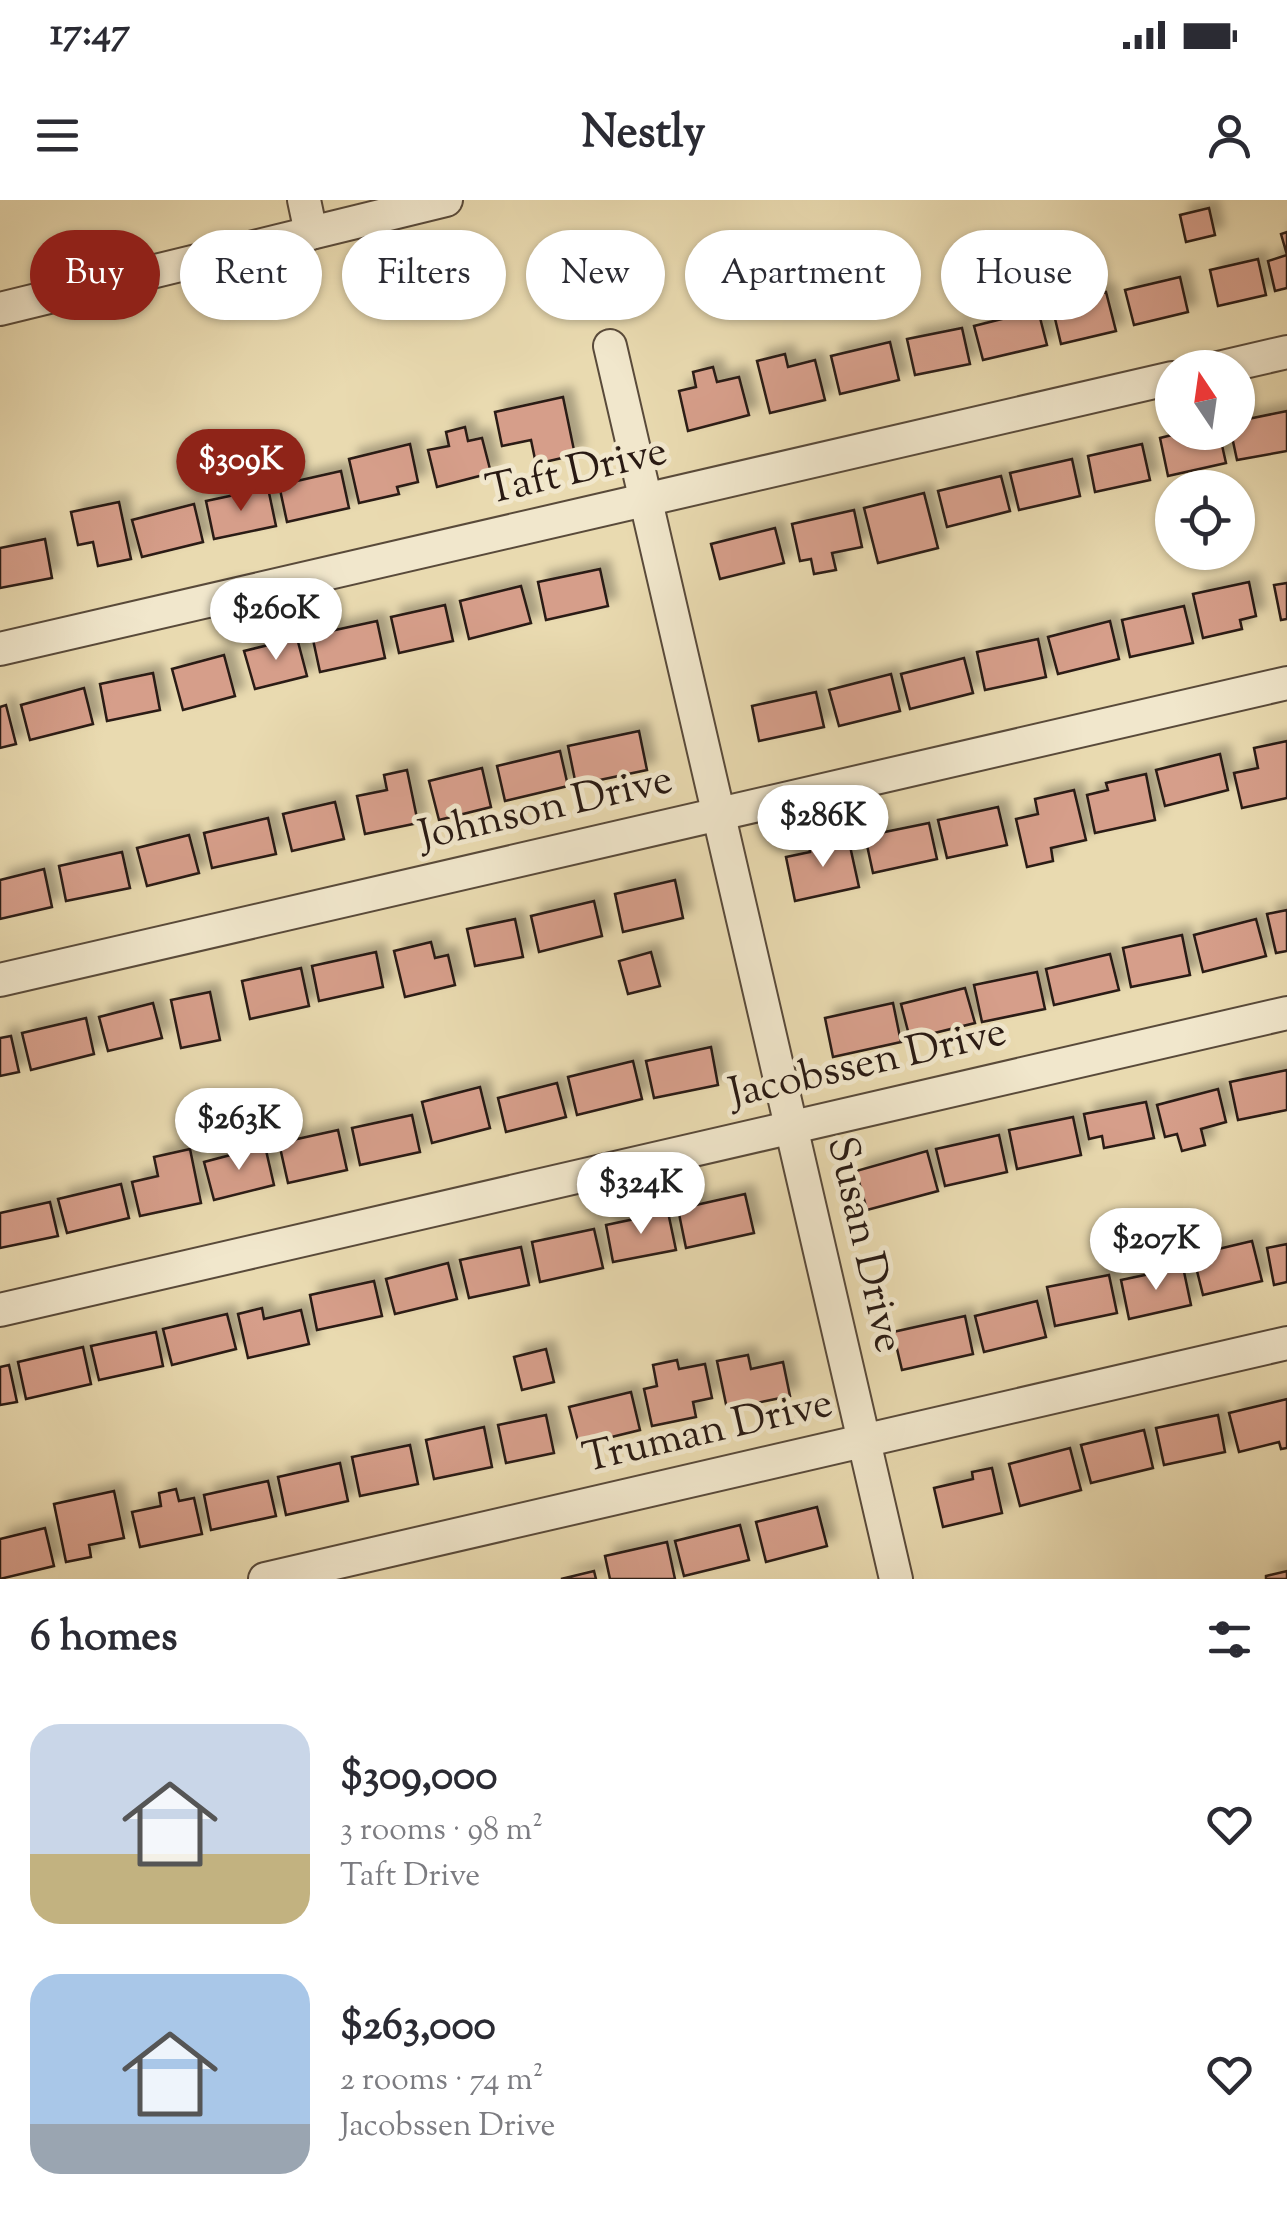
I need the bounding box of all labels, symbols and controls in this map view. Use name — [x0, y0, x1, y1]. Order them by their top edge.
text: 17:47 — [50, 8, 130, 62]
text: Nestly — [582, 103, 705, 168]
icon: menu — [30, 108, 85, 163]
icon: person — [1202, 108, 1257, 163]
chip: Buy — [30, 230, 160, 320]
chip: Rent — [180, 230, 322, 320]
chip: Filters — [342, 230, 506, 320]
chip: New — [526, 230, 665, 320]
chip: Apartment — [685, 230, 921, 320]
chip: House — [941, 230, 1108, 320]
north arrow — [1155, 350, 1255, 450]
map controls — [1155, 350, 1255, 570]
street label: Taft Drive — [481, 423, 673, 523]
pin: $309K — [171, 429, 311, 514]
text: $309K — [198, 438, 284, 484]
button: locate — [1155, 470, 1255, 570]
pin: $260K — [206, 578, 346, 663]
text: $260K — [232, 587, 320, 633]
street label: Johnson Drive — [411, 752, 679, 869]
pin: $286K — [753, 785, 893, 870]
text: $286K — [779, 794, 867, 840]
street label: Jacobssen Drive — [721, 1004, 1013, 1126]
pin: $263K — [169, 1088, 309, 1173]
text: $263K — [197, 1097, 281, 1143]
street label: Susan Drive — [809, 1131, 917, 1359]
pin: $324K — [571, 1152, 711, 1237]
text: $324K — [599, 1161, 683, 1207]
pin: $207K — [1086, 1208, 1226, 1293]
text: $207K — [1112, 1217, 1200, 1263]
street label: Truman Drive — [577, 1375, 839, 1491]
text: 6 homes — [30, 1609, 177, 1669]
icon: filters — [1202, 1612, 1257, 1667]
text: $309,000 — [340, 1748, 498, 1808]
icon: home — [110, 1764, 230, 1884]
icon: heart — [1202, 1797, 1257, 1852]
text: 3 rooms · 98 m² — [340, 1808, 543, 1854]
text: Taft Drive — [340, 1854, 480, 1900]
text: $263,000 — [340, 1998, 496, 2058]
icon: home — [110, 2014, 230, 2134]
icon: heart — [1202, 2047, 1257, 2102]
text: 2 rooms · 74 m² — [340, 2058, 544, 2104]
text: Jacobssen Drive — [340, 2104, 556, 2150]

